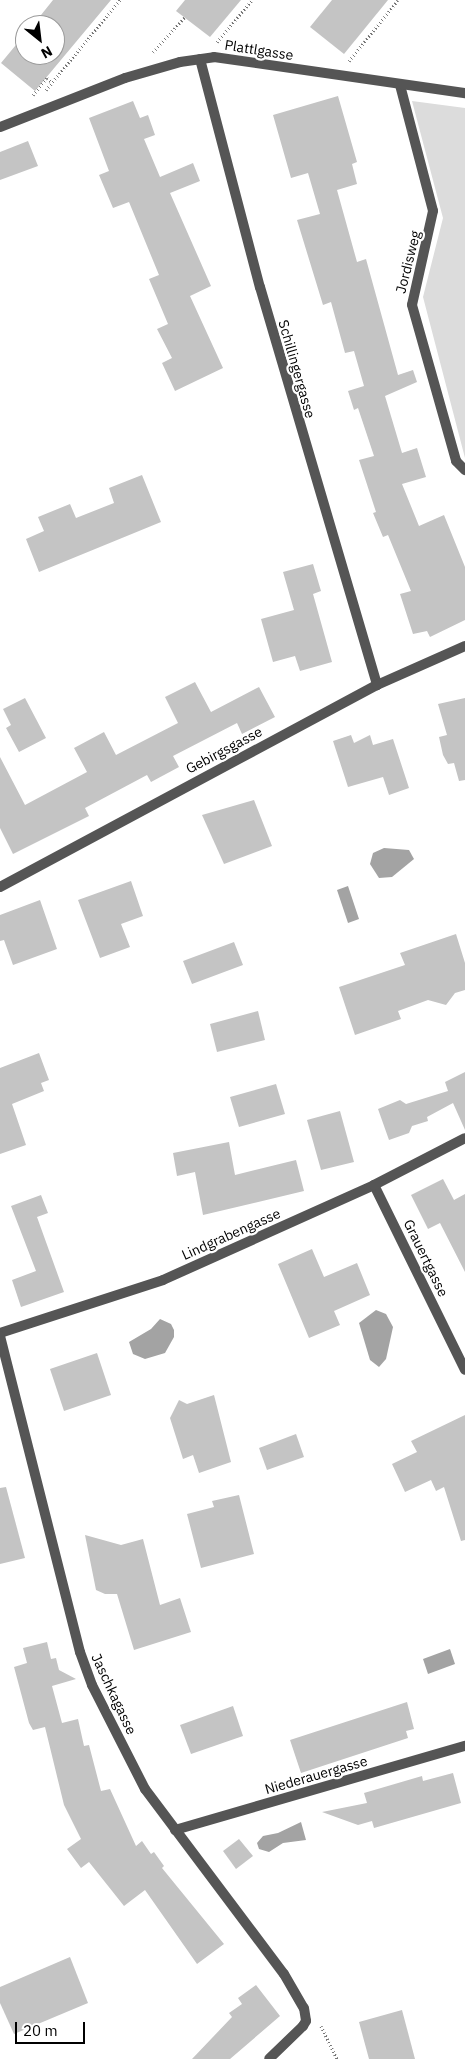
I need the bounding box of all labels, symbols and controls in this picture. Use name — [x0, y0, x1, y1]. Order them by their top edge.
north arrow — [15, 15, 65, 65]
street label: Plattlgasse — [223, 36, 295, 64]
text: N — [38, 42, 56, 63]
street label: Jordisweg — [392, 229, 424, 295]
street label: Schillingergasse — [275, 318, 319, 420]
street label: Gebirgsgasse — [183, 723, 265, 777]
street label: Lindgrabengasse — [179, 1205, 283, 1263]
street label: Grauertgasse — [400, 1217, 452, 1299]
street label: Jaschkagasse — [88, 1651, 140, 1737]
street label: Niederauergasse — [263, 1752, 369, 1798]
scale bar — [18, 2012, 88, 2044]
text: 20 m — [23, 2021, 58, 2040]

